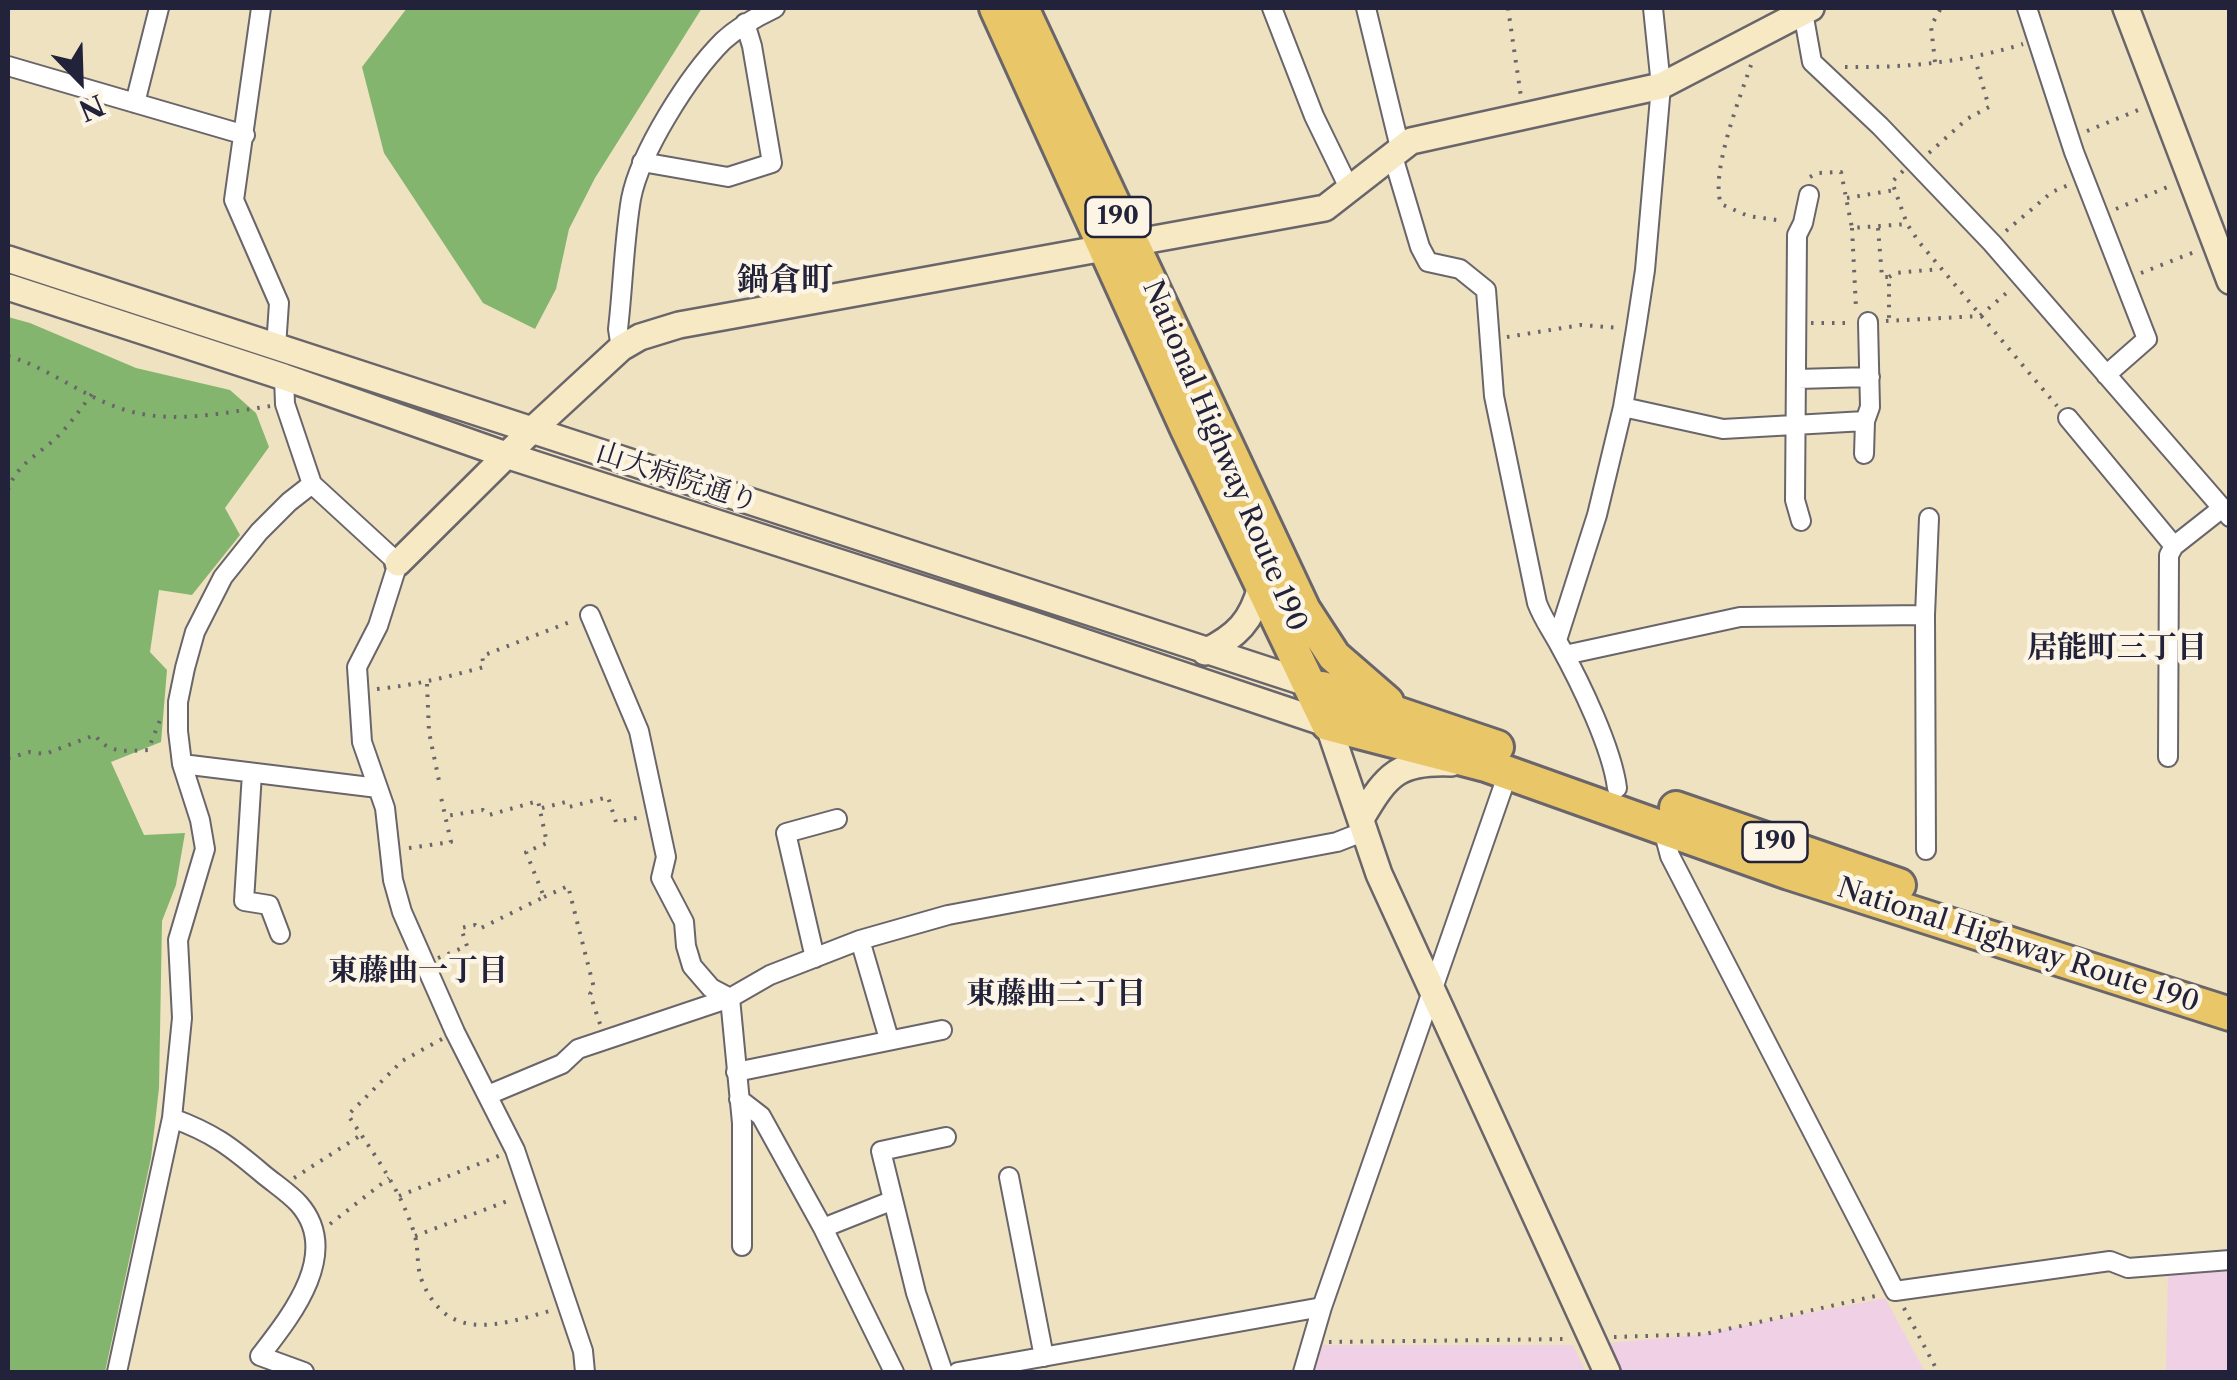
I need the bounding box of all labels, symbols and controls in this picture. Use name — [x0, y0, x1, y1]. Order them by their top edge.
north arrow — [30, 30, 130, 130]
text: N — [74, 87, 110, 128]
road number: 190 — [1086, 197, 1150, 237]
district label: 鍋倉町 — [737, 262, 833, 300]
street label: National Highway Route 190 — [1135, 275, 1313, 637]
street label: 山大病院通り — [592, 436, 762, 520]
district label: 居能町三丁目 — [2027, 630, 2207, 666]
road number: 190 — [1742, 822, 1808, 862]
street label: National Highway Route 190 — [1833, 872, 2203, 1020]
district label: 東藤曲一丁目 — [328, 953, 508, 989]
district label: 東藤曲二丁目 — [966, 976, 1146, 1012]

